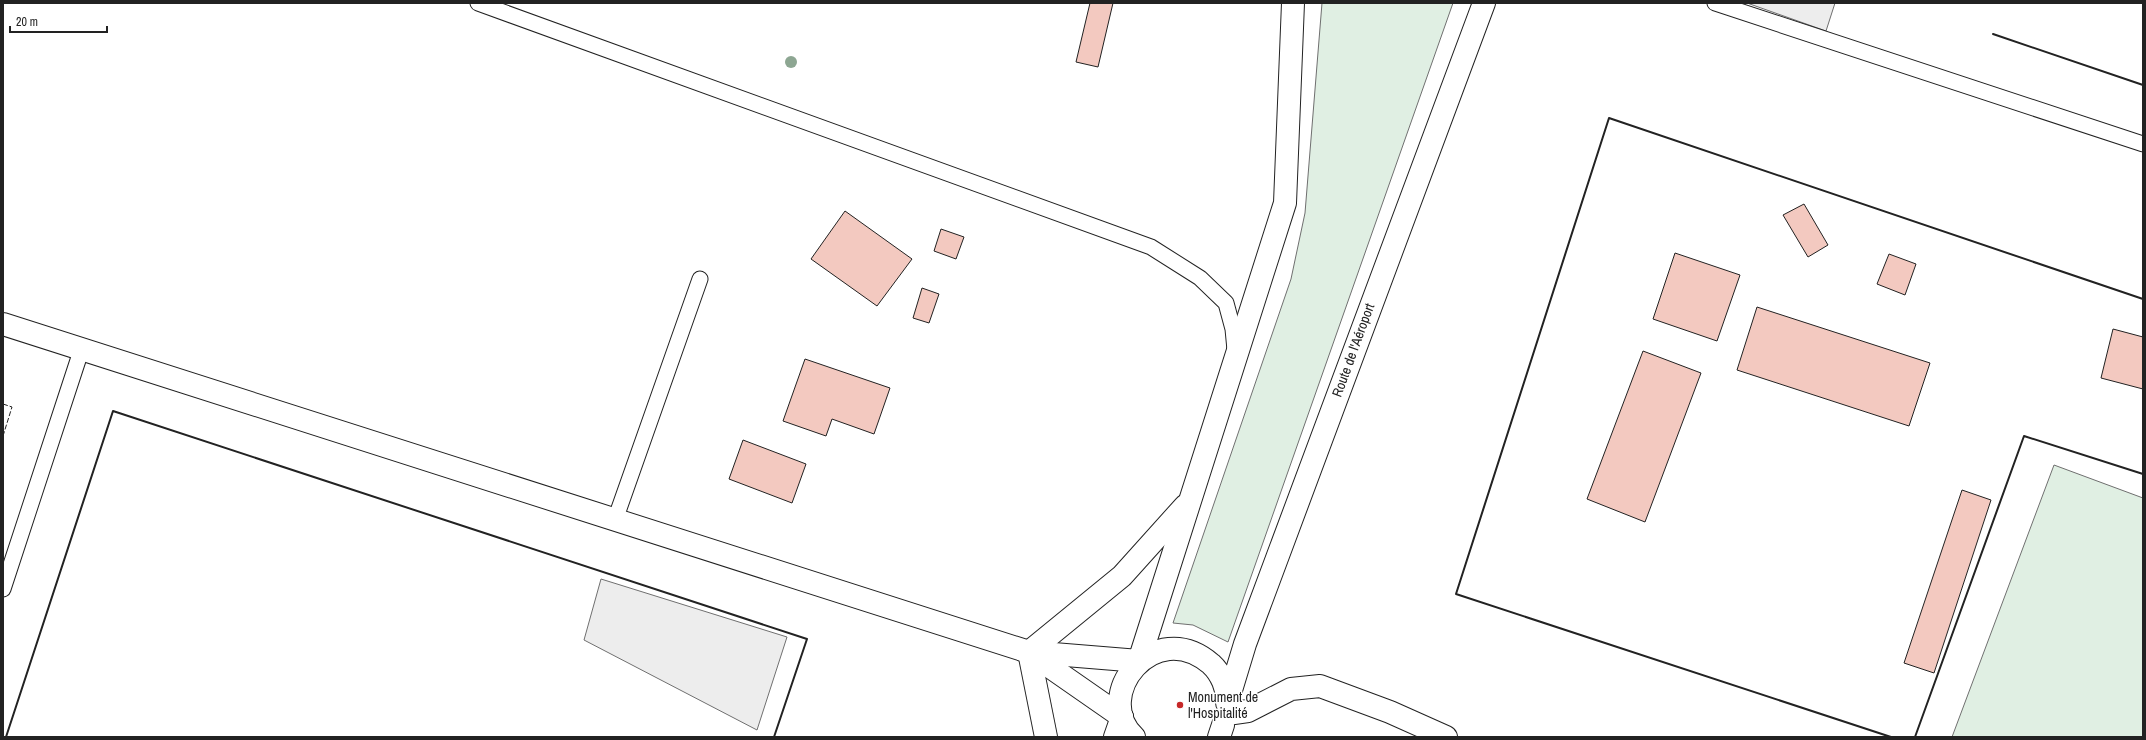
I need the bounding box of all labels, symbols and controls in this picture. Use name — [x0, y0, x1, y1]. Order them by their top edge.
scale bar — [10, 8, 107, 34]
text: 20 m — [16, 14, 38, 30]
street label: Route de l'Aéroport — [1328, 301, 1378, 399]
place label: Monument de l'Hospitalité — [1188, 688, 1258, 722]
marker: Monument de l'Hospitalité — [1175, 700, 1185, 710]

